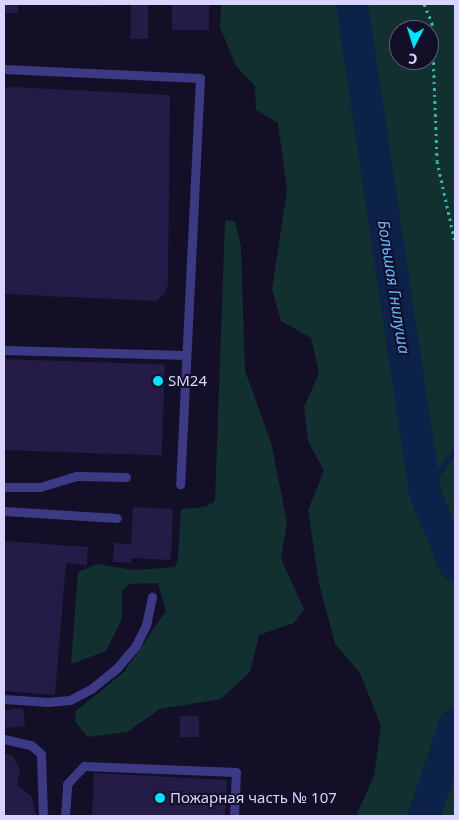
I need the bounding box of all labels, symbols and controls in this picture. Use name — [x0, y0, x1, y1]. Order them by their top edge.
north arrow — [389, 20, 439, 70]
text: С — [407, 50, 418, 69]
water label: Большая Гнилуша — [374, 219, 414, 355]
place label: SM24 — [168, 372, 207, 390]
marker: SM24 — [152, 375, 164, 387]
place label: Пожарная часть № 107 — [170, 789, 337, 807]
marker: Пожарная часть № 107 — [154, 792, 166, 804]

